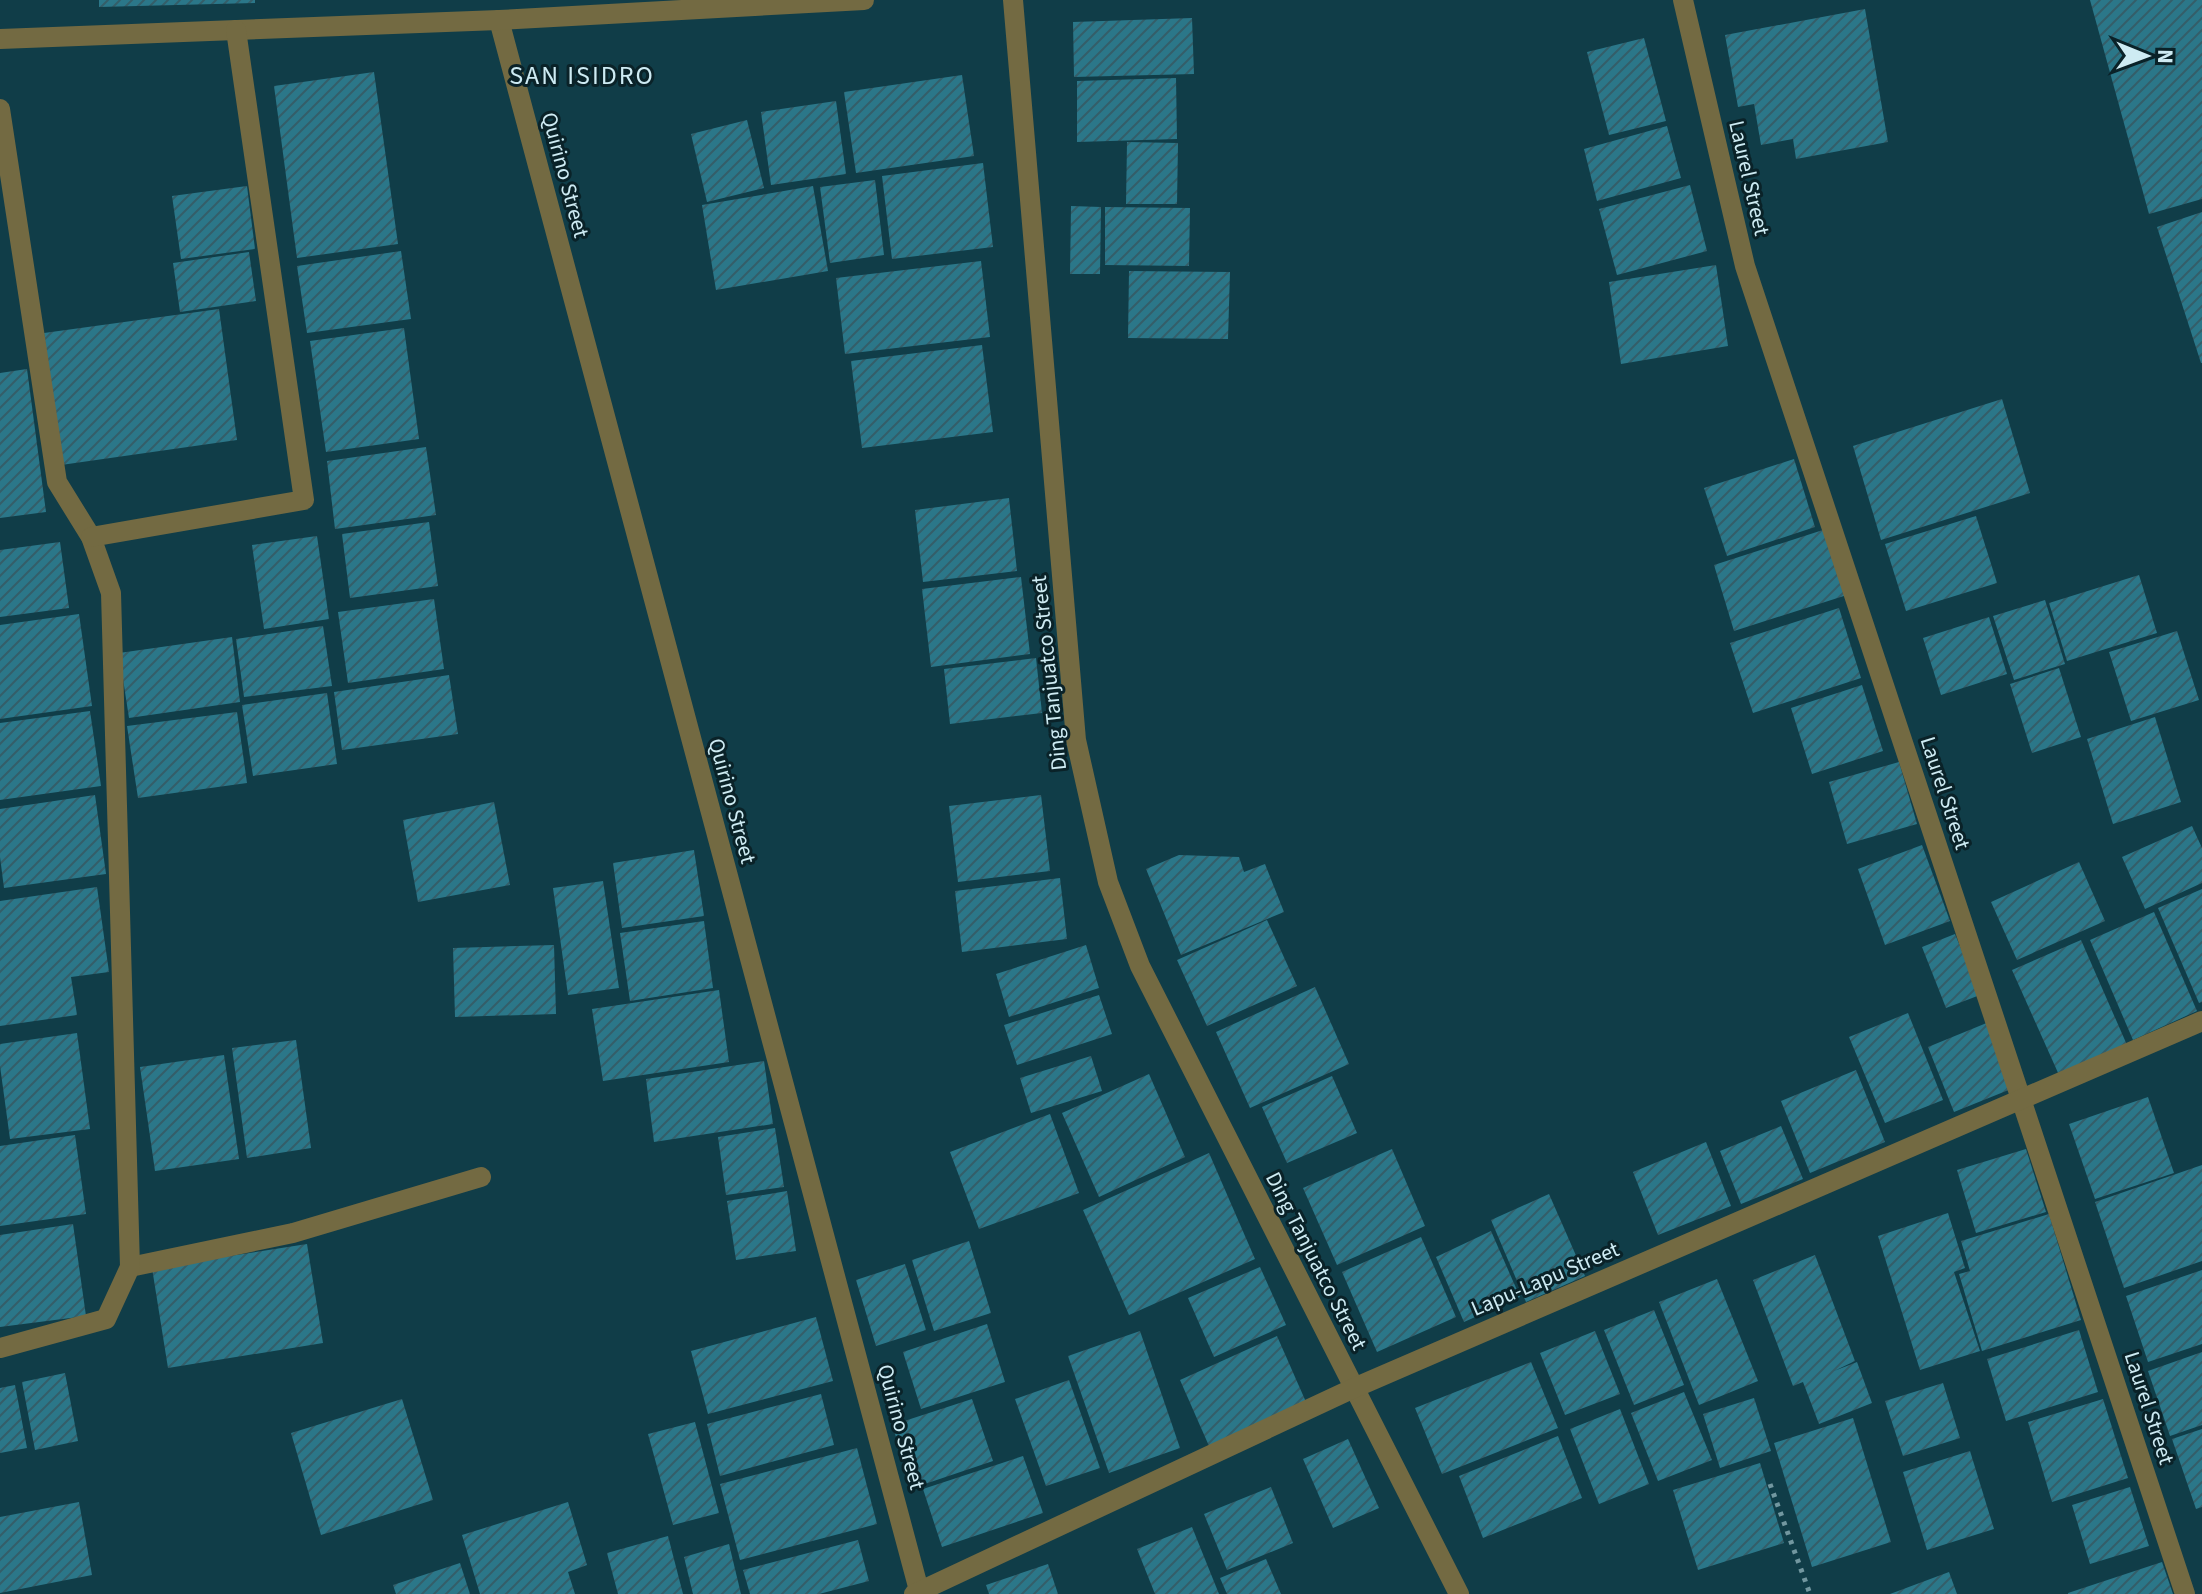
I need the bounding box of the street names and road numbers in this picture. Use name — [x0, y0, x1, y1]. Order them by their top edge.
street label: Quirino Street — [533, 109, 597, 242]
street label: Laurel Street — [1720, 117, 1778, 239]
street label: Ding Tanjuatco Street — [1023, 573, 1075, 772]
street label: Laurel Street — [1912, 732, 1978, 854]
street label: Quirino Street — [700, 735, 764, 868]
street label: Ding Tanjuatco Street — [1257, 1166, 1375, 1356]
street label: Lapu-Lapu Street — [1466, 1233, 1625, 1325]
street label: Laurel Street — [2116, 1347, 2182, 1469]
street label: Quirino Street — [869, 1361, 933, 1494]

